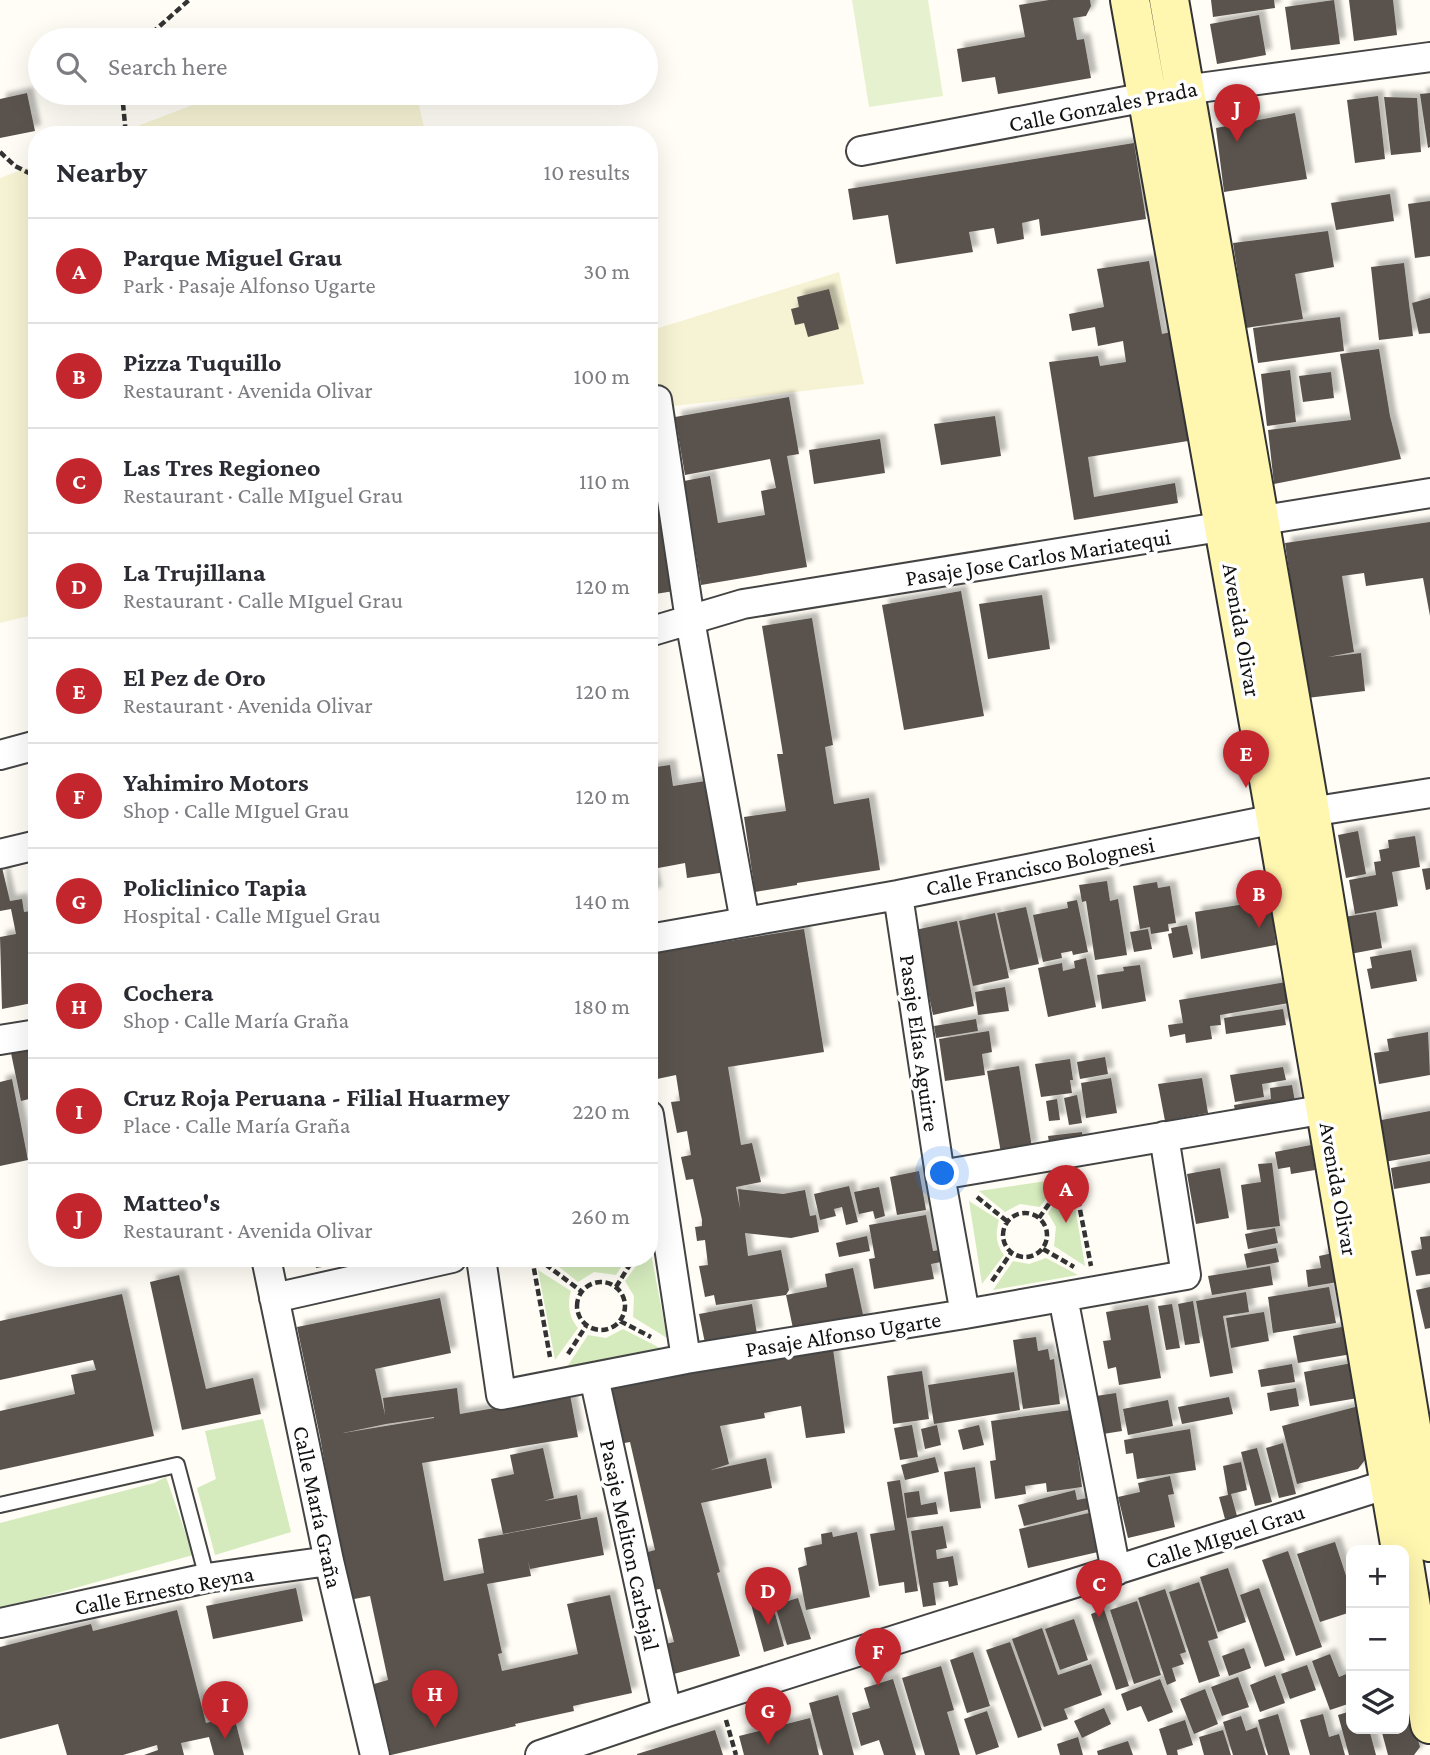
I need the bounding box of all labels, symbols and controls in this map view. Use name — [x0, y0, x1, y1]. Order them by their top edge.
search box — [28, 28, 658, 105]
icon: search — [52, 48, 90, 86]
text: Search here — [108, 52, 227, 81]
street label: Calle Gonzales Prada — [1007, 75, 1200, 137]
pin: J — [1214, 84, 1260, 142]
text: Nearby — [56, 155, 147, 188]
text: 10 results — [544, 159, 630, 185]
text: Parque Miguel Grau — [123, 243, 342, 272]
text: A — [72, 258, 86, 284]
text: 30 m — [583, 258, 630, 284]
text: Park · Pasaje Alfonso Ugarte — [123, 272, 376, 298]
text: Pizza Tuquillo — [123, 348, 282, 377]
text: B — [72, 363, 86, 389]
text: 100 m — [574, 363, 630, 389]
text: Restaurant · Avenida Olivar — [123, 377, 373, 403]
text: Las Tres Regioneo — [123, 453, 320, 482]
text: C — [72, 468, 86, 494]
text: 110 m — [579, 468, 630, 494]
text: Restaurant · Calle MIguel Grau — [123, 482, 403, 508]
street label: Pasaje Jose Carlos Mariatequi — [904, 523, 1172, 591]
text: La Trujillana — [123, 558, 266, 587]
street label: Avenida Olivar — [1217, 561, 1267, 699]
text: D — [71, 573, 87, 599]
text: 120 m — [576, 573, 630, 599]
text: Restaurant · Calle MIguel Grau — [123, 587, 403, 613]
text: El Pez de Oro — [123, 663, 266, 692]
text: E — [72, 678, 86, 704]
text: 120 m — [576, 678, 630, 704]
text: Restaurant · Avenida Olivar — [123, 692, 373, 718]
pin: E — [1223, 730, 1269, 788]
text: Yahimiro Motors — [123, 768, 309, 797]
text: F — [73, 783, 85, 809]
text: 120 m — [576, 783, 630, 809]
text: Shop · Calle MIguel Grau — [123, 797, 349, 823]
street label: Calle Francisco Bolognesi — [923, 831, 1157, 901]
pin: B — [1236, 870, 1282, 928]
text: Policlinico Tapia — [123, 873, 307, 902]
text: G — [72, 888, 86, 914]
text: 140 m — [575, 888, 630, 914]
text: Hospital · Calle MIguel Grau — [123, 902, 381, 928]
street label: Pasaje Elías Aguirre — [895, 953, 945, 1133]
text: Cochera — [123, 978, 213, 1007]
text: H — [71, 993, 87, 1019]
text: 180 m — [574, 993, 630, 1019]
text: Shop · Calle María Graña — [123, 1007, 349, 1033]
text: Cruz Roja Peruana - Filial Huarmey — [123, 1083, 510, 1112]
text: I — [75, 1098, 83, 1124]
text: 220 m — [572, 1098, 630, 1124]
text: Place · Calle María Graña — [123, 1112, 350, 1138]
street label: Avenida Olivar — [1314, 1120, 1364, 1258]
your location — [925, 1156, 959, 1190]
pin: A — [1043, 1165, 1089, 1223]
text: Matteo's — [123, 1188, 220, 1217]
text: J — [75, 1203, 83, 1229]
text: 260 m — [572, 1203, 630, 1229]
text: Restaurant · Avenida Olivar — [123, 1217, 373, 1243]
street label: Pasaje Alfonso Ugarte — [743, 1306, 943, 1362]
street label: Calle María Graña — [288, 1423, 348, 1591]
street label: Pasaje Meliton Carbajal — [595, 1437, 665, 1653]
street label: Calle MIguel Grau — [1142, 1498, 1308, 1574]
map controls — [1346, 1545, 1409, 1734]
button: + — [1346, 1545, 1409, 1608]
street label: Calle Ernesto Reyna — [72, 1560, 256, 1620]
pin: C — [1076, 1560, 1122, 1618]
pin: D — [745, 1567, 791, 1625]
button: − — [1346, 1608, 1409, 1671]
pin: F — [855, 1628, 901, 1686]
pin: H — [412, 1670, 458, 1728]
button: layers — [1346, 1671, 1409, 1734]
pin: I — [202, 1681, 248, 1739]
pin: G — [745, 1687, 791, 1745]

